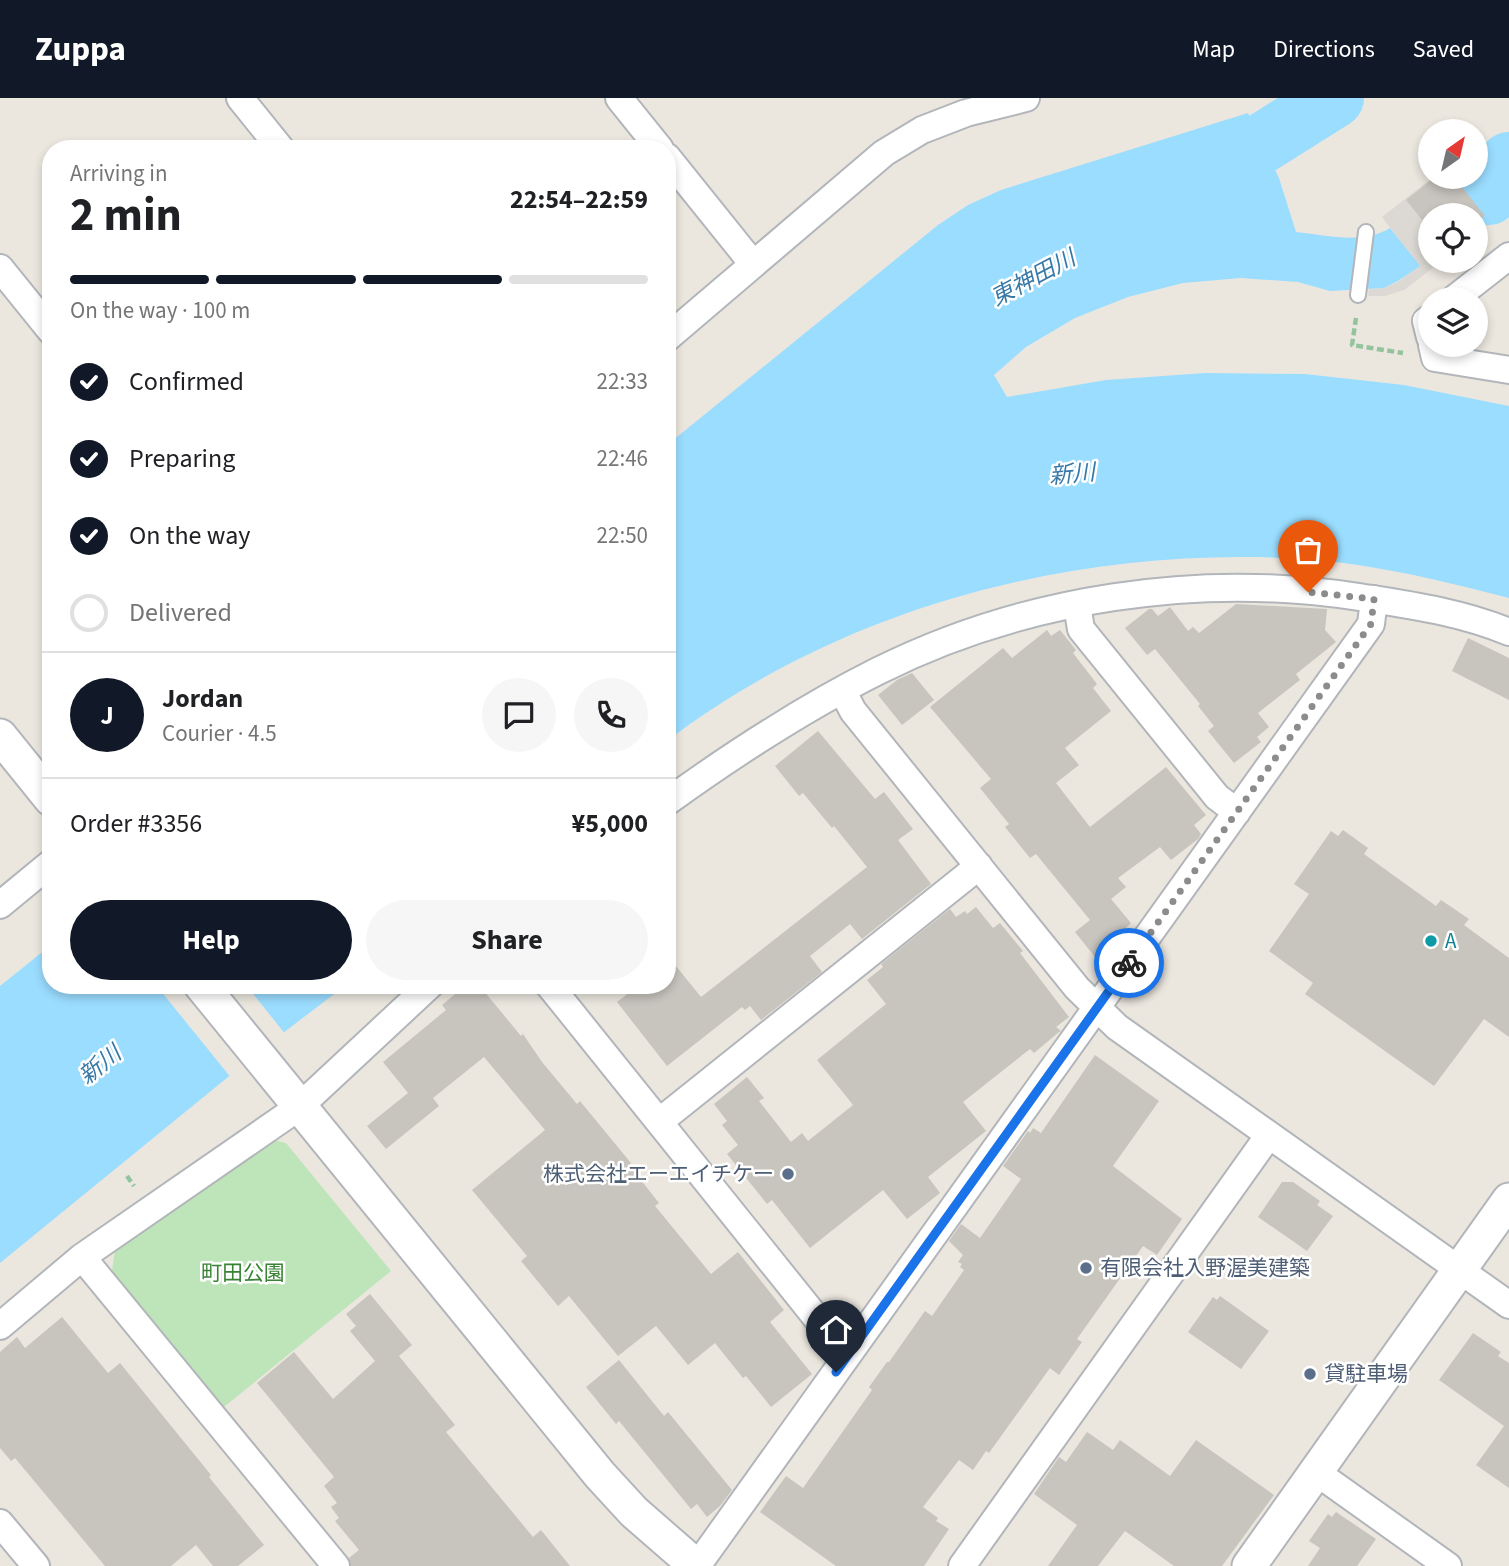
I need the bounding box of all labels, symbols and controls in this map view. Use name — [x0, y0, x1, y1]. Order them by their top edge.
text: Zuppa — [35, 26, 126, 73]
text: Map — [1192, 32, 1235, 67]
text: Directions — [1273, 32, 1375, 67]
text: Saved — [1413, 32, 1474, 67]
north arrow — [1418, 119, 1488, 189]
map controls — [1418, 119, 1488, 357]
text: Arriving in — [70, 157, 168, 190]
text: 22:54–22:59 — [510, 181, 648, 218]
text: 2 min — [70, 183, 182, 248]
button: locate — [1418, 203, 1488, 273]
water label: 東神田川 — [985, 240, 1084, 314]
button: layers — [1418, 287, 1488, 357]
text: On the way · 100 m — [70, 294, 250, 327]
icon: check — [70, 363, 108, 401]
text: Confirmed — [129, 363, 244, 400]
text: 22:33 — [597, 365, 648, 398]
icon: check — [70, 440, 108, 478]
text: Preparing — [129, 440, 235, 477]
text: 22:46 — [597, 442, 648, 475]
water label: 新川 — [1048, 455, 1099, 492]
icon: check — [70, 517, 108, 555]
text: On the way — [129, 517, 250, 554]
text: 22:50 — [597, 519, 648, 552]
pin — [1278, 520, 1338, 592]
icon: bag — [1289, 531, 1327, 569]
text: Delivered — [129, 594, 232, 631]
button: chat — [482, 678, 556, 752]
button: phone — [574, 678, 648, 752]
text: Jordan — [162, 680, 243, 717]
text: J — [100, 697, 114, 734]
text: Courier · 4.5 — [162, 717, 277, 750]
text: Order #3356 — [70, 805, 202, 842]
text: ¥5,000 — [572, 805, 648, 842]
button: Help — [70, 900, 352, 980]
button: Share — [366, 900, 648, 980]
place label: A — [1445, 926, 1457, 956]
courier — [1094, 928, 1164, 998]
marker: A — [1423, 933, 1439, 949]
icon: bike — [1110, 944, 1148, 982]
water label: 新川 — [72, 1036, 131, 1092]
place label: 株式会社エーエイチケー — [543, 1159, 774, 1189]
marker: 株式会社エーエイチケー — [780, 1166, 796, 1182]
place label: 有限会社入野渥美建築 — [1100, 1253, 1310, 1283]
park label: 町田公園 — [201, 1258, 285, 1288]
marker: 有限会社入野渥美建築 — [1078, 1260, 1094, 1276]
pin — [806, 1300, 866, 1372]
icon: home — [817, 1311, 855, 1349]
place label: 貸駐車場 — [1324, 1359, 1408, 1389]
marker: 貸駐車場 — [1302, 1366, 1318, 1382]

